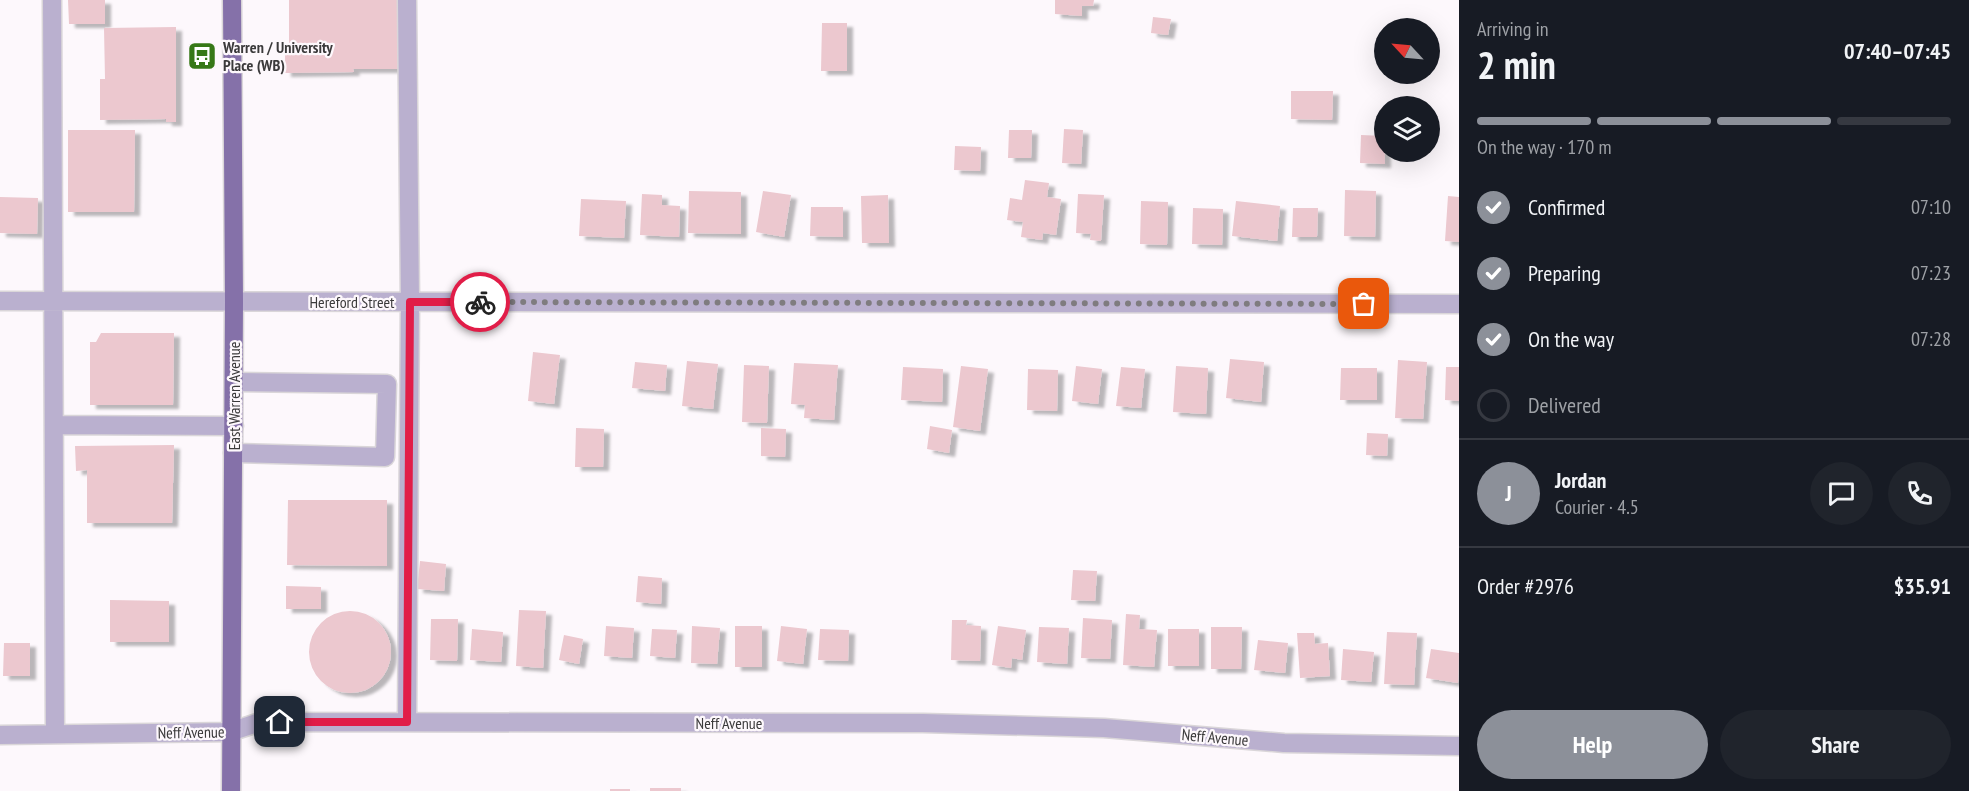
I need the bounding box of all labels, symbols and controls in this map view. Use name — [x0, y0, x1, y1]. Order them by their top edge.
text: Arriving in — [1477, 16, 1549, 42]
north arrow — [1374, 18, 1440, 84]
map controls — [1374, 18, 1440, 162]
place label: Warren / University Place (WB) — [222, 37, 333, 75]
text: 07:40–07:45 — [1844, 37, 1951, 65]
text: 2 min — [1477, 39, 1556, 90]
bus stop icon: Warren / University Place (WB) — [186, 40, 218, 72]
button: layers — [1374, 96, 1440, 162]
text: On the way · 170 m — [1477, 134, 1612, 160]
icon: check — [1477, 191, 1510, 224]
text: Confirmed — [1528, 193, 1605, 221]
text: 07:10 — [1911, 194, 1951, 220]
icon: check — [1477, 257, 1510, 290]
text: Preparing — [1528, 259, 1601, 287]
text: 07:23 — [1911, 260, 1951, 286]
courier — [450, 272, 510, 332]
pin — [1338, 278, 1389, 329]
icon: bike — [464, 286, 497, 319]
icon: bag — [1347, 287, 1380, 320]
street label: Hereford Street — [310, 292, 395, 312]
icon: check — [1477, 323, 1510, 356]
text: On the way — [1528, 325, 1614, 353]
text: 07:28 — [1911, 326, 1951, 352]
street label: East Warren Avenue — [224, 342, 244, 450]
text: Delivered — [1528, 391, 1601, 419]
button: chat — [1810, 462, 1873, 525]
button: phone — [1888, 462, 1951, 525]
text: Jordan — [1555, 466, 1606, 494]
text: J — [1505, 479, 1512, 507]
text: Courier · 4.5 — [1555, 494, 1639, 520]
text: Order #2976 — [1477, 572, 1574, 600]
text: $35.91 — [1894, 572, 1951, 600]
pin — [254, 696, 305, 747]
icon: home — [263, 705, 296, 738]
button: Help — [1477, 710, 1708, 779]
button: Share — [1720, 710, 1951, 779]
street label: Neff Avenue — [696, 713, 762, 733]
street label: Neff Avenue — [157, 721, 225, 743]
street label: Neff Avenue — [1181, 724, 1249, 750]

